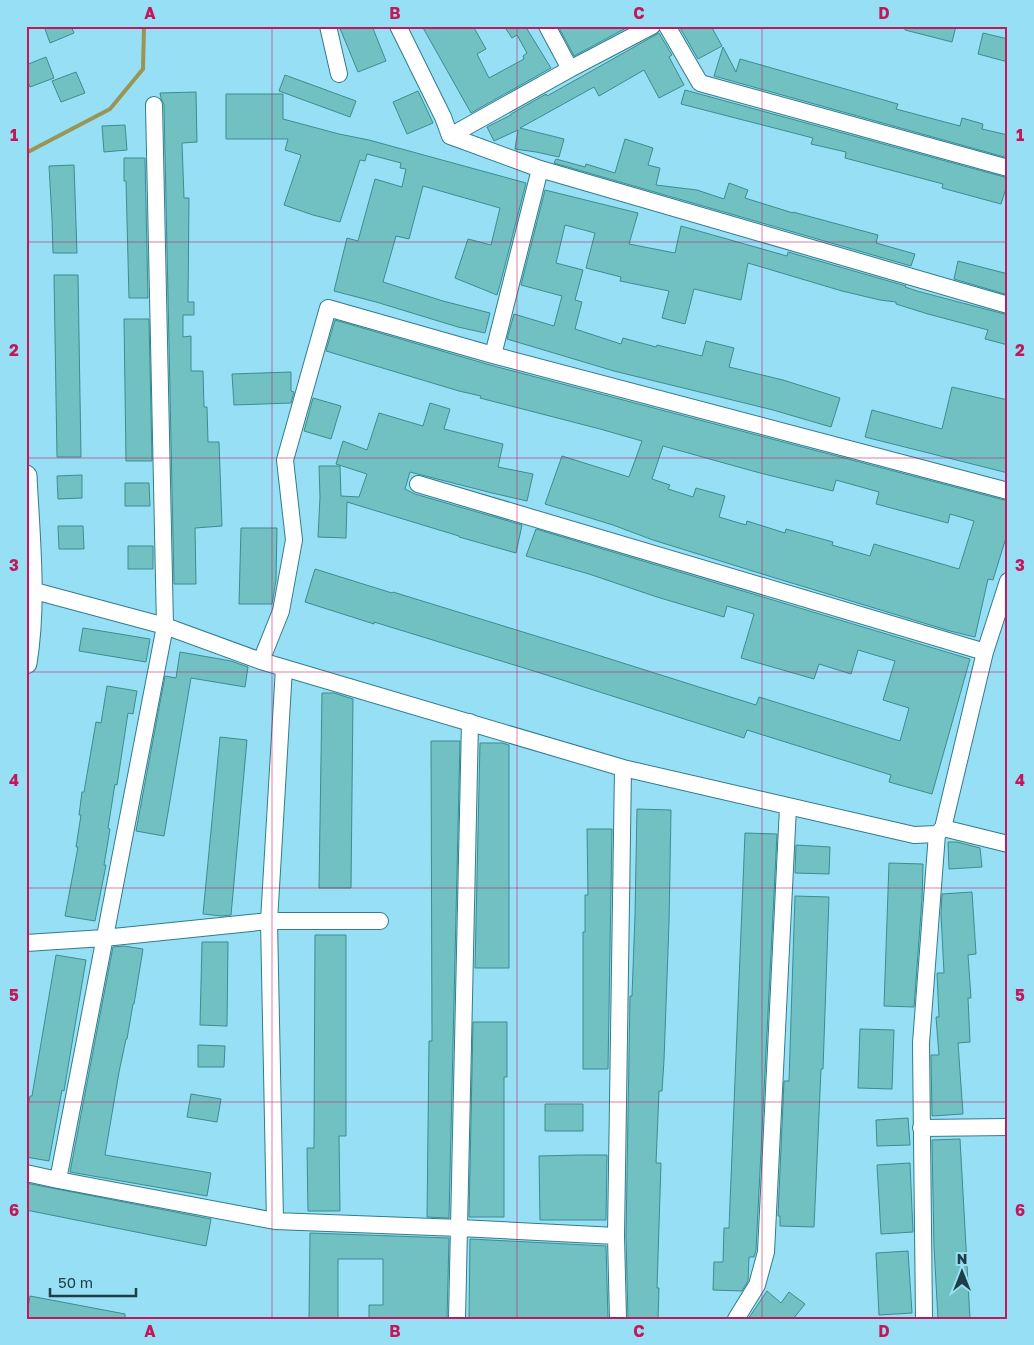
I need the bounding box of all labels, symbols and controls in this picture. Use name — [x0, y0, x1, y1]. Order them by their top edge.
text: A — [144, 3, 156, 23]
text: B — [389, 3, 401, 23]
text: C — [633, 3, 645, 23]
text: D — [878, 3, 890, 23]
text: 1 — [10, 125, 18, 145]
text: 1 — [1016, 125, 1024, 145]
text: 2 — [9, 340, 19, 360]
text: 2 — [1015, 340, 1025, 360]
text: 3 — [9, 555, 19, 575]
text: 3 — [1015, 555, 1025, 575]
text: 4 — [9, 770, 19, 790]
text: 4 — [1015, 770, 1025, 790]
text: 5 — [9, 985, 19, 1005]
text: 5 — [1015, 985, 1025, 1005]
text: 6 — [9, 1200, 19, 1220]
text: 6 — [1015, 1200, 1025, 1220]
north arrow — [936, 1248, 986, 1298]
text: N — [957, 1250, 967, 1267]
scale bar — [50, 1265, 136, 1297]
text: 50 m — [58, 1273, 93, 1291]
text: A — [144, 1321, 156, 1341]
text: B — [389, 1321, 401, 1341]
text: C — [633, 1321, 645, 1341]
text: D — [878, 1321, 890, 1341]

